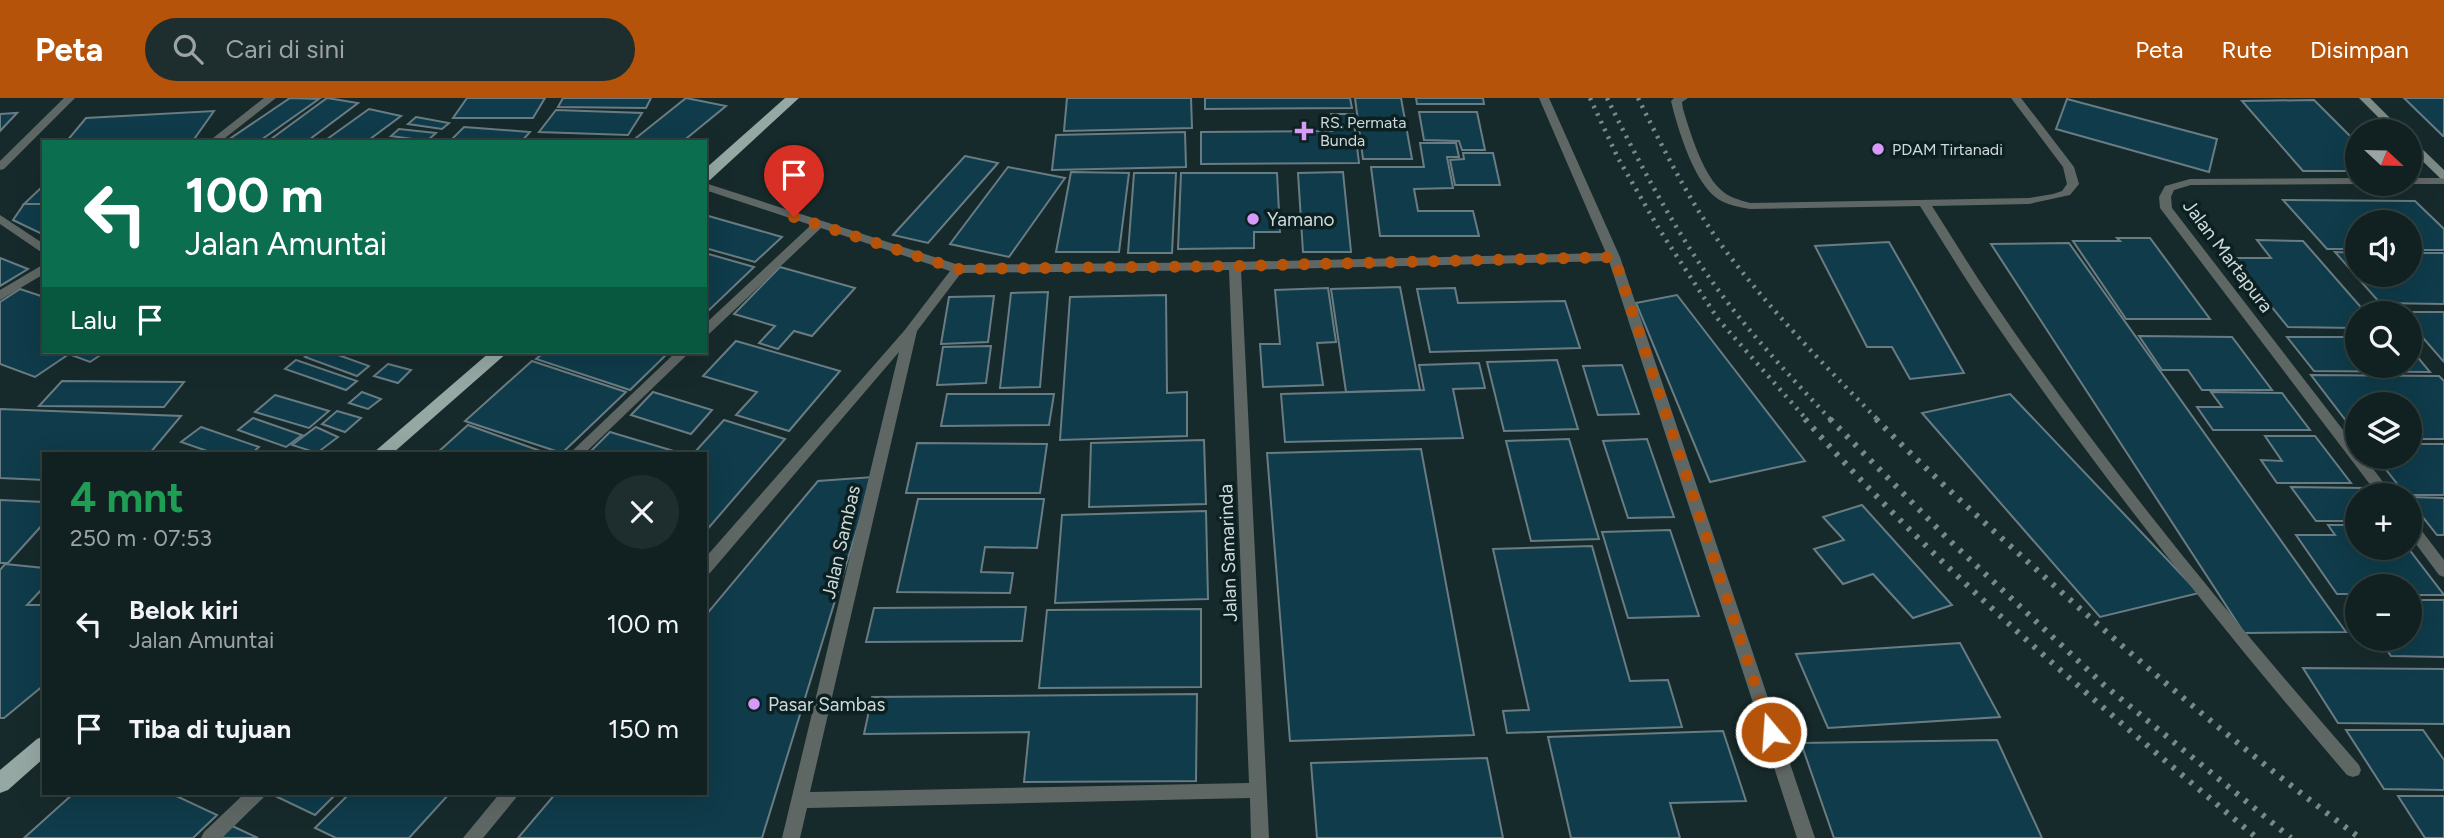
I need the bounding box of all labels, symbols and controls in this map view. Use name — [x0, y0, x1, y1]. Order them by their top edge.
search box — [145, 18, 635, 81]
text: Peta — [35, 30, 103, 69]
icon: search — [169, 30, 207, 68]
text: Cari di sini — [225, 33, 345, 65]
text: Peta — [2135, 35, 2183, 64]
text: Rute — [2221, 35, 2272, 64]
text: Disimpan — [2310, 35, 2409, 64]
place label: RS. Permata Bunda — [1320, 113, 1406, 150]
north arrow — [2345, 119, 2422, 196]
map controls — [2345, 119, 2422, 651]
marker: RS. Permata Bunda — [1294, 121, 1314, 141]
place label: PDAM Tirtanadi — [1892, 140, 2003, 159]
marker: PDAM Tirtanadi — [1870, 141, 1886, 157]
pin — [764, 145, 824, 217]
icon: arrive — [775, 156, 813, 194]
text: 100 m — [185, 165, 324, 224]
icon: left — [70, 168, 161, 259]
street label: Jalan Martapura — [2178, 195, 2278, 317]
place label: Yamano — [1267, 208, 1335, 231]
button: sound — [2345, 210, 2422, 287]
marker: Yamano — [1245, 211, 1261, 227]
text: Jalan Amuntai — [185, 225, 387, 263]
icon: arrive — [131, 301, 169, 339]
button: search — [2345, 301, 2422, 378]
text: Lalu — [70, 304, 117, 336]
button: layers — [2345, 392, 2422, 469]
text: 4 mnt — [70, 472, 184, 523]
button: close — [605, 475, 679, 549]
street label: Jalan Sambas — [817, 483, 865, 601]
button: + — [2345, 483, 2422, 560]
street label: Jalan Samarinda — [1214, 484, 1242, 622]
text: 250 m · 07:53 — [70, 524, 212, 552]
button: − — [2345, 574, 2422, 651]
text: Belok kiri — [129, 594, 238, 626]
icon: left — [70, 605, 108, 643]
text: 100 m — [606, 608, 679, 640]
text: Jalan Amuntai — [129, 626, 274, 654]
place label: Pasar Sambas — [768, 693, 886, 716]
position arrow — [1734, 695, 1808, 769]
marker: Pasar Sambas — [746, 696, 762, 712]
icon: arrive — [70, 710, 108, 748]
text: Tiba di tujuan — [129, 713, 291, 745]
text: 150 m — [608, 713, 679, 745]

